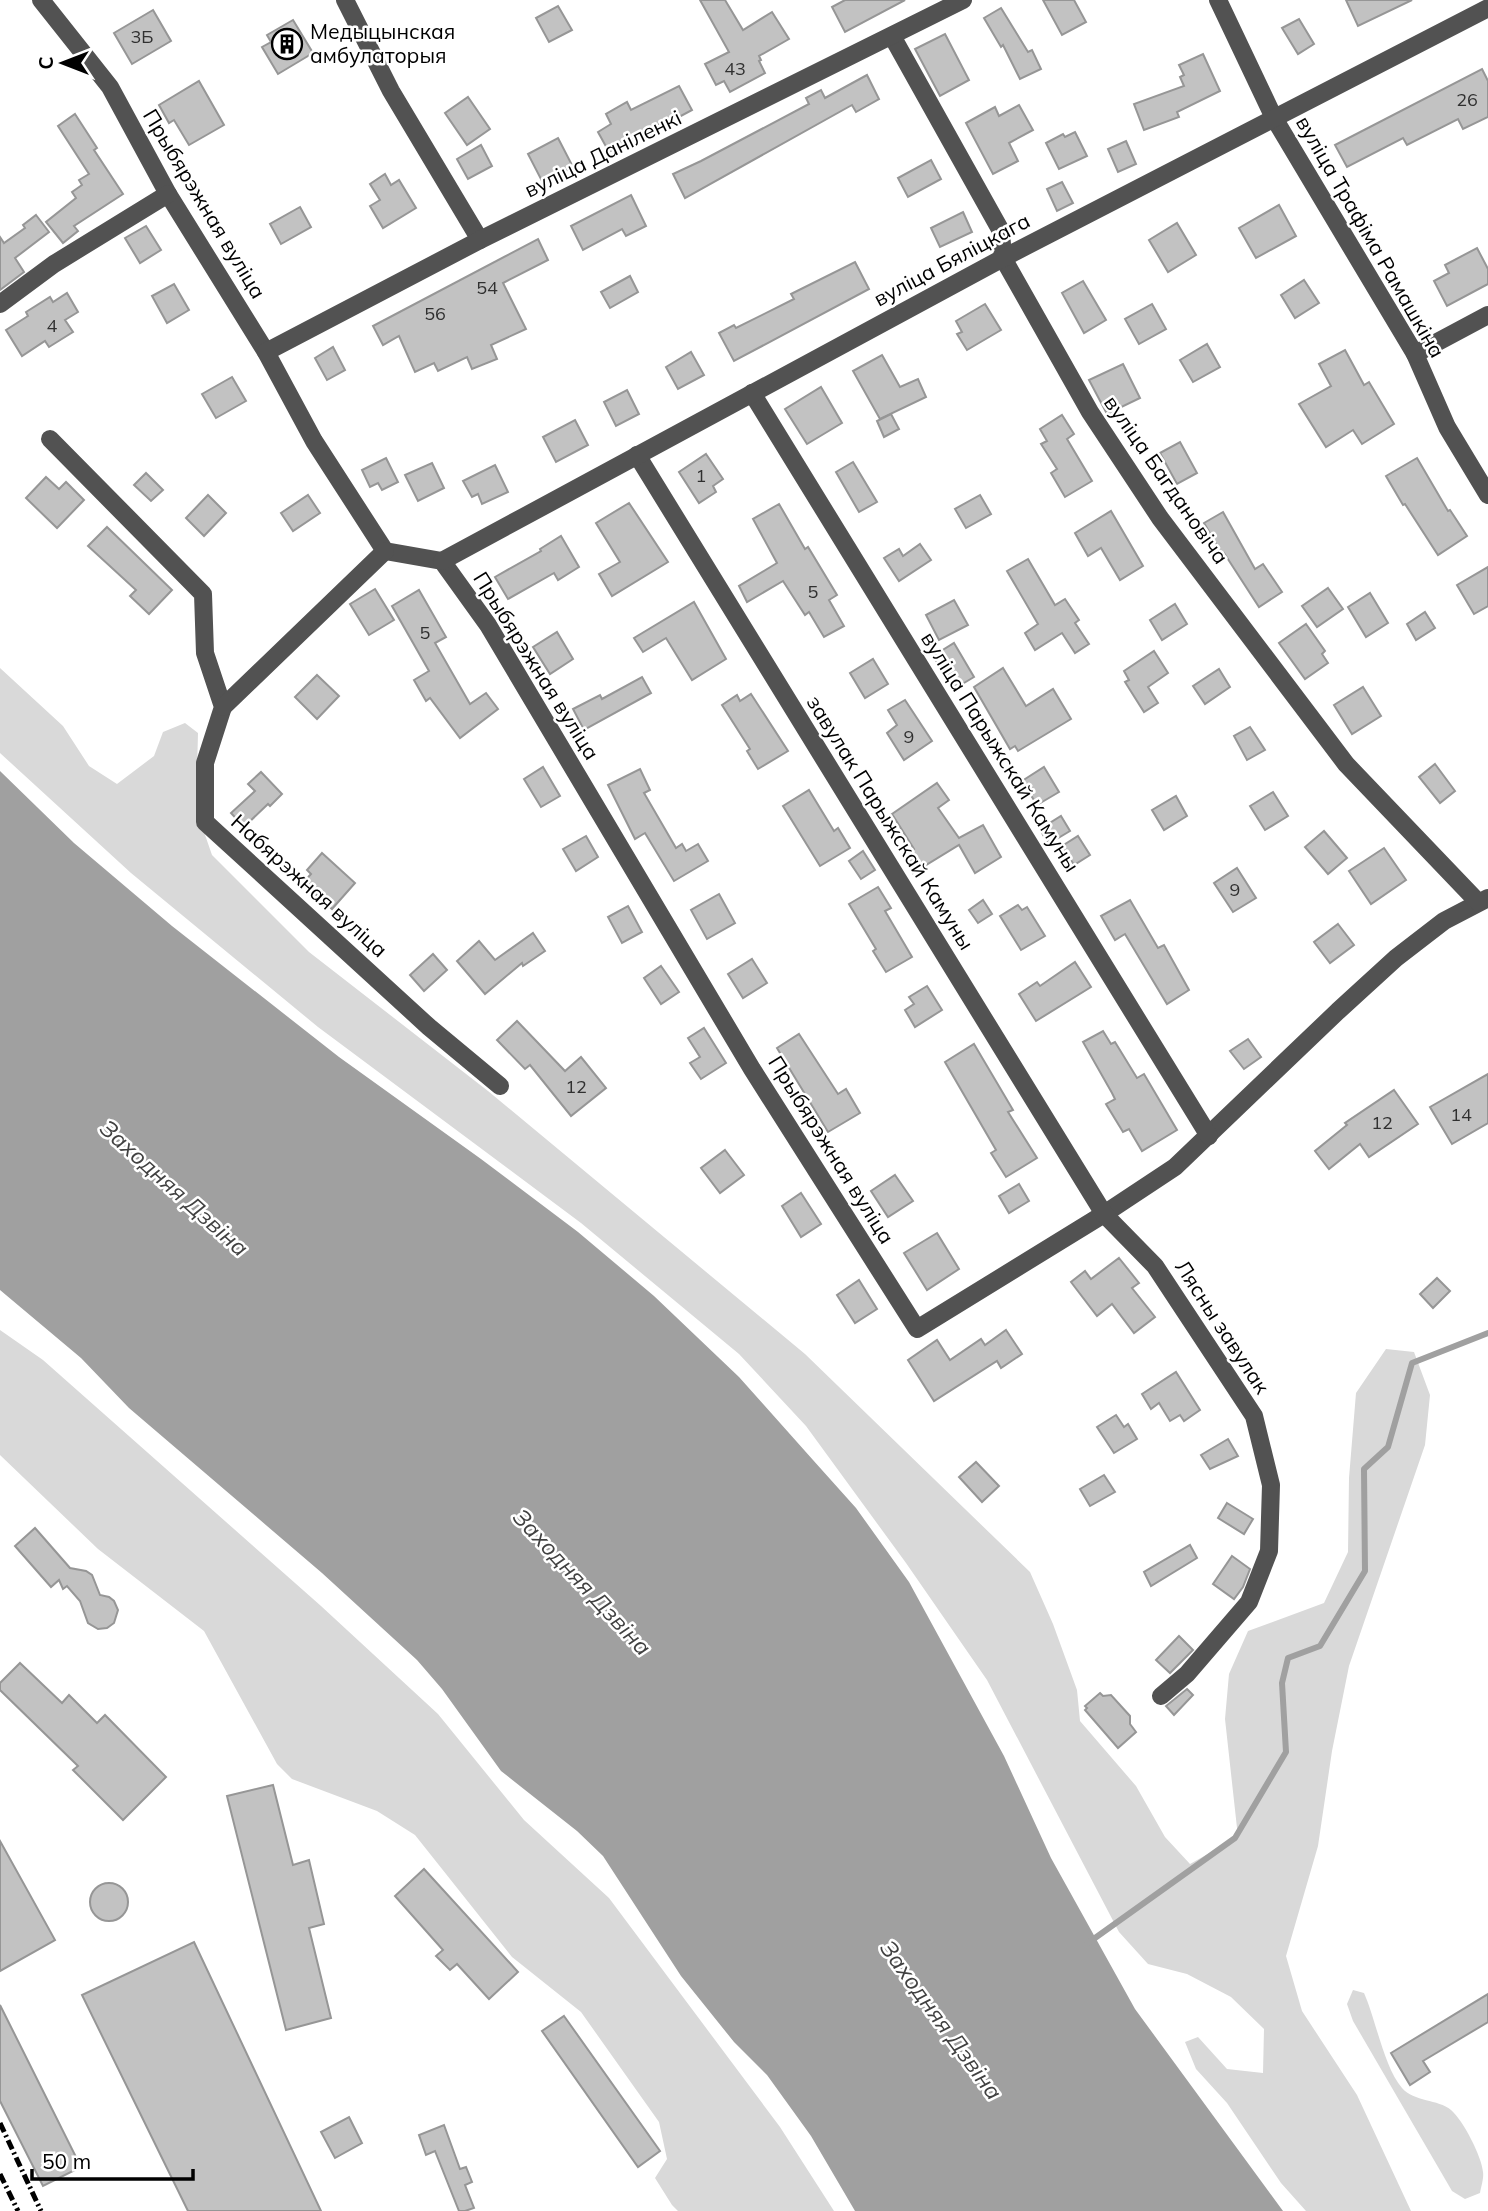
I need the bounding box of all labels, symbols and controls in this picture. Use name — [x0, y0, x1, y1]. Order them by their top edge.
place label: Медыцынская амбулаторыя — [310, 18, 455, 68]
house number: 3Б — [131, 25, 154, 48]
building icon: Медыцынская амбулаторыя — [270, 27, 304, 61]
north arrow — [28, 28, 98, 98]
text: С — [34, 56, 58, 70]
house number: 43 — [724, 57, 746, 80]
house number: 26 — [1456, 88, 1478, 111]
street label: Прыбярэжная вуліца — [138, 104, 272, 303]
street label: вуліца Даніленкі — [520, 104, 685, 202]
street label: вуліца Трафіма Рамашкіна — [1291, 111, 1451, 362]
street label: вуліца Бяліцкага — [869, 207, 1034, 311]
house number: 54 — [476, 276, 498, 299]
house number: 56 — [424, 302, 446, 325]
house number: 4 — [47, 314, 58, 337]
street label: вуліца Багдановіча — [1099, 390, 1235, 569]
house number: 1 — [696, 464, 706, 487]
street label: Прыбярэжная вуліца — [468, 567, 605, 764]
house number: 5 — [808, 580, 819, 603]
house number: 5 — [420, 621, 431, 644]
street label: вуліца Парыжскай Камуны — [916, 627, 1086, 876]
street label: завулак Парыжскай Камуны — [802, 690, 980, 954]
house number: 9 — [904, 725, 914, 748]
street label: Набярэжная вуліца — [226, 808, 393, 962]
house number: 9 — [1230, 878, 1240, 901]
street label: Прыбярэжная вуліца — [763, 1051, 900, 1248]
house number: 12 — [565, 1075, 587, 1098]
house number: 14 — [1450, 1103, 1472, 1126]
house number: 12 — [1371, 1111, 1393, 1134]
water label: Заходняя Дзвіна — [94, 1113, 255, 1262]
street label: Лясны завулак — [1170, 1255, 1276, 1399]
water label: Заходняя Дзвіна — [507, 1502, 658, 1661]
water label: Заходняя Дзвіна — [874, 1934, 1009, 2105]
scale bar — [32, 2138, 192, 2182]
text: 50 m — [42, 2148, 91, 2174]

